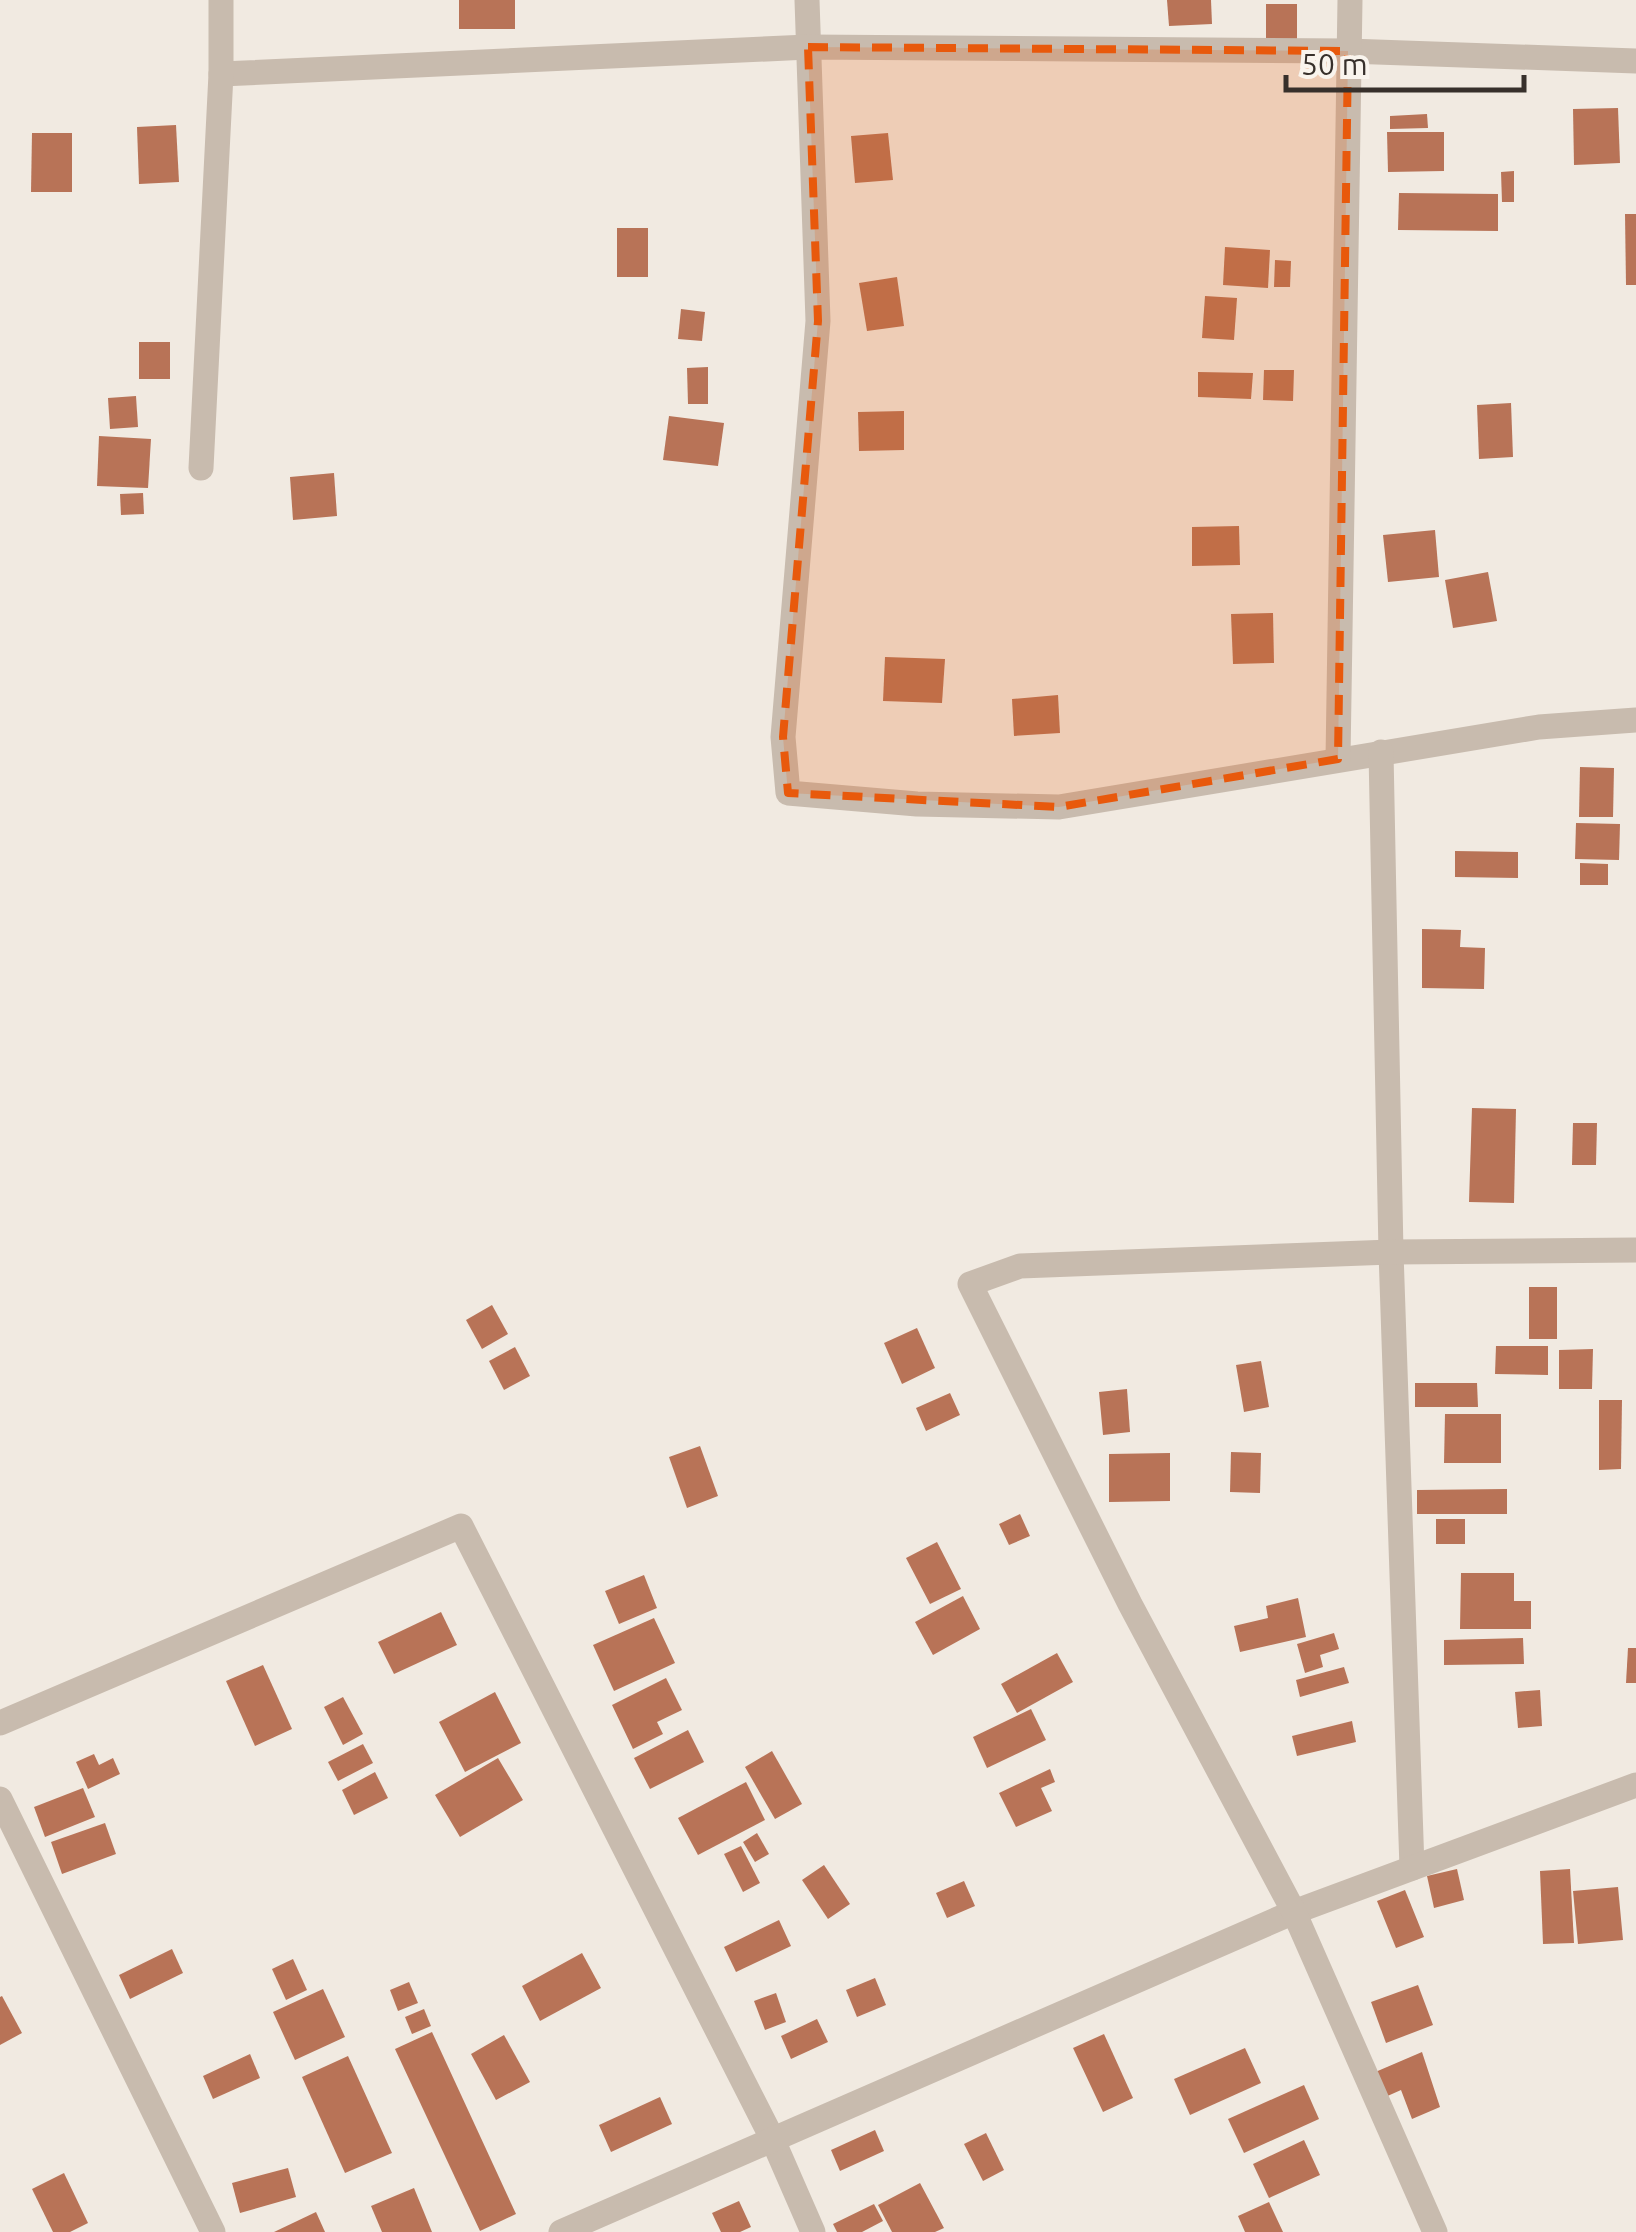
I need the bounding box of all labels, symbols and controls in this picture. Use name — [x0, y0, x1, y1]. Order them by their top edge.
scale bar — [1286, 30, 1524, 92]
text: 50 m — [1301, 47, 1368, 81]

